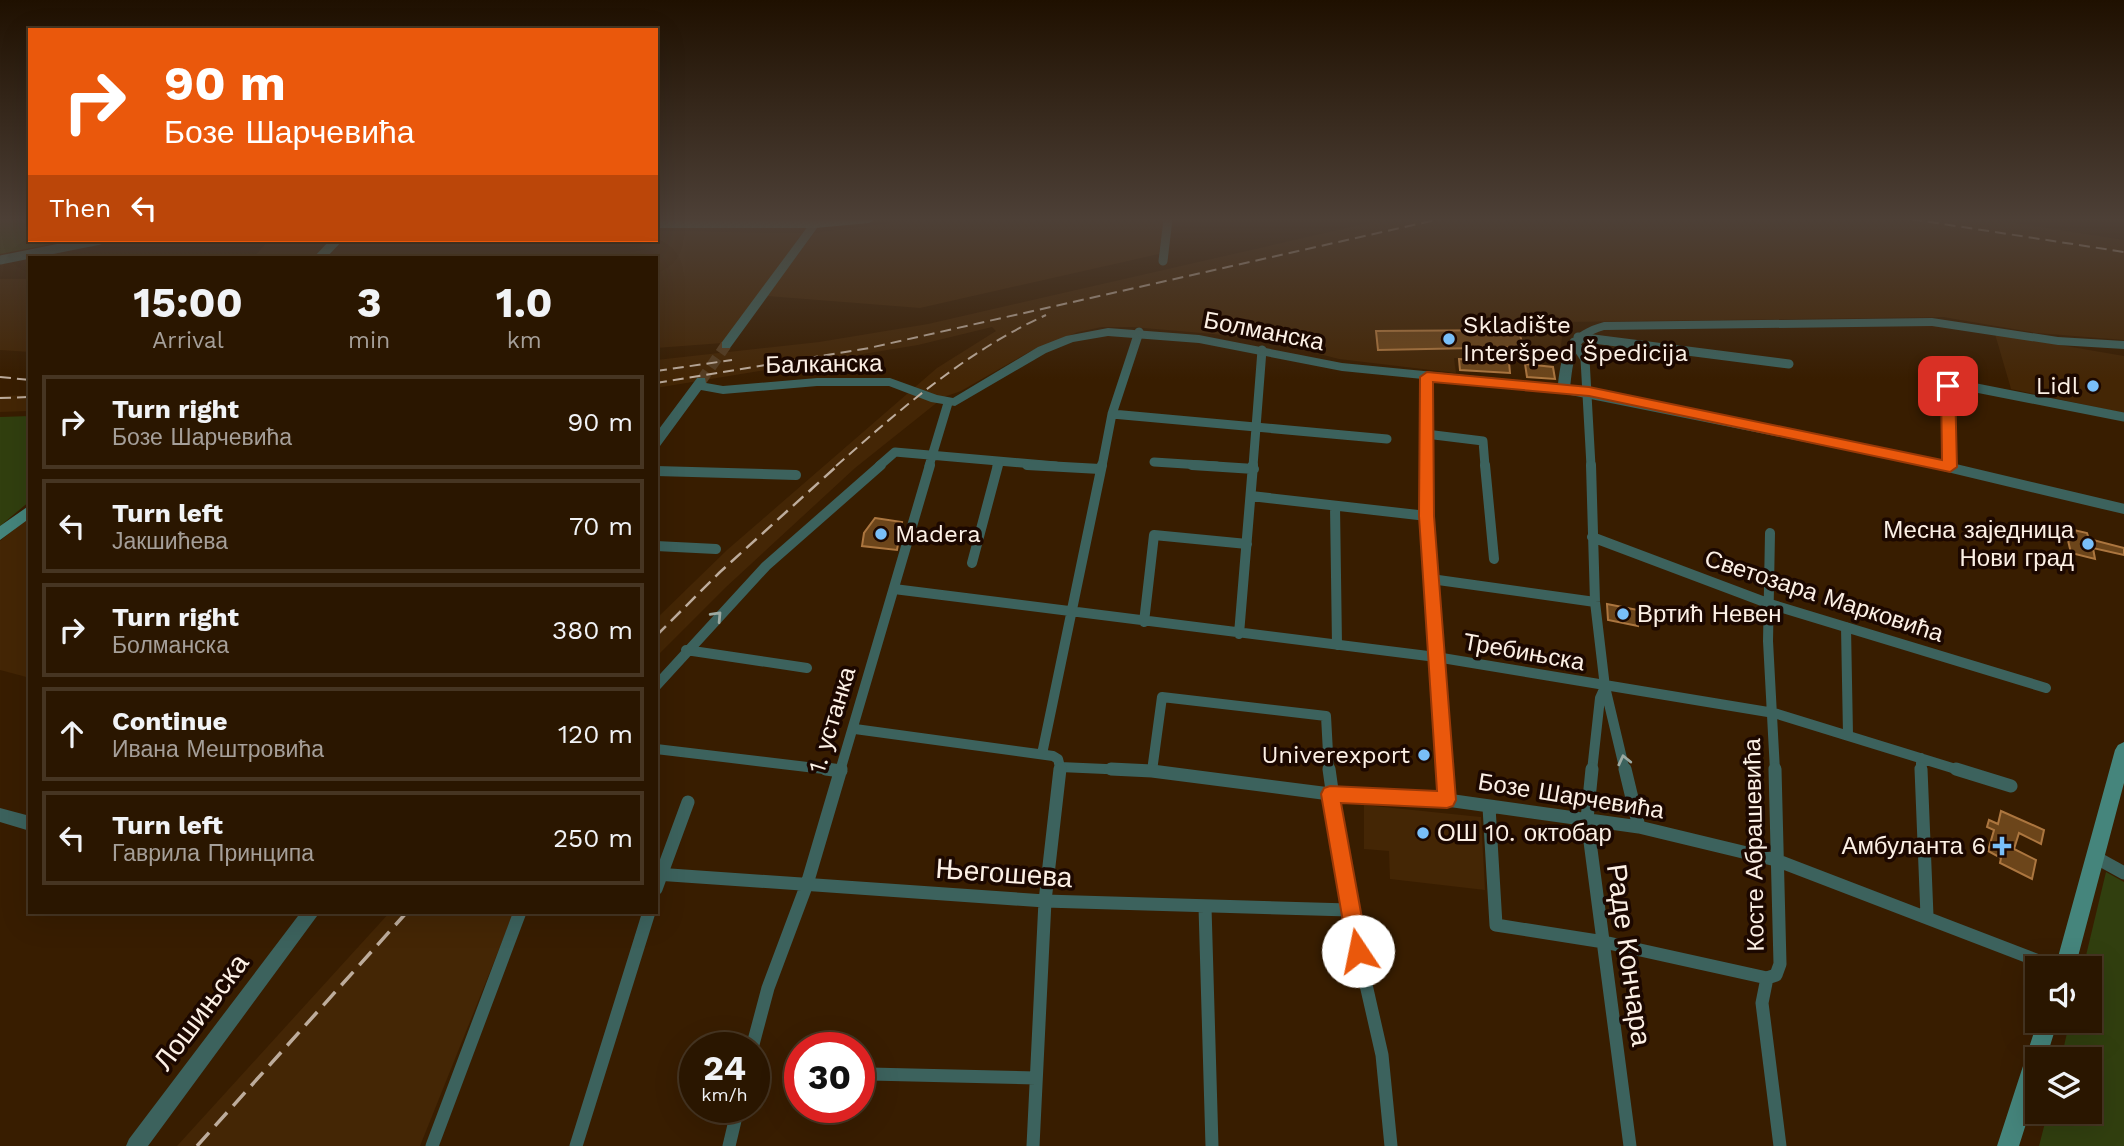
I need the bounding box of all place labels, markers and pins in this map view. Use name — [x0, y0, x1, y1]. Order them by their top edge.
place label: Skladište Interšped Špedicija — [1463, 311, 1688, 367]
marker: Skladište Interšped Špedicija — [1441, 331, 1457, 347]
pin — [1918, 356, 1978, 416]
place label: Lidl — [2036, 372, 2080, 400]
marker: Lidl — [2085, 378, 2101, 394]
place label: Месна заједница Нови град — [1883, 516, 2075, 572]
place label: Madera — [895, 520, 981, 548]
marker: Madera — [873, 526, 889, 542]
marker: Месна заједница Нови град — [2080, 536, 2096, 552]
place label: Вртић Невен — [1637, 600, 1782, 628]
marker: Вртић Невен — [1615, 606, 1631, 622]
place label: Univerexport — [1261, 741, 1410, 769]
marker: Univerexport — [1416, 747, 1432, 763]
place label: ОШ 10. октобар — [1437, 819, 1612, 847]
marker: ОШ 10. октобар — [1415, 825, 1431, 841]
place label: Амбуланта 6 — [1842, 832, 1986, 860]
marker: Амбуланта 6 — [1992, 836, 2012, 856]

